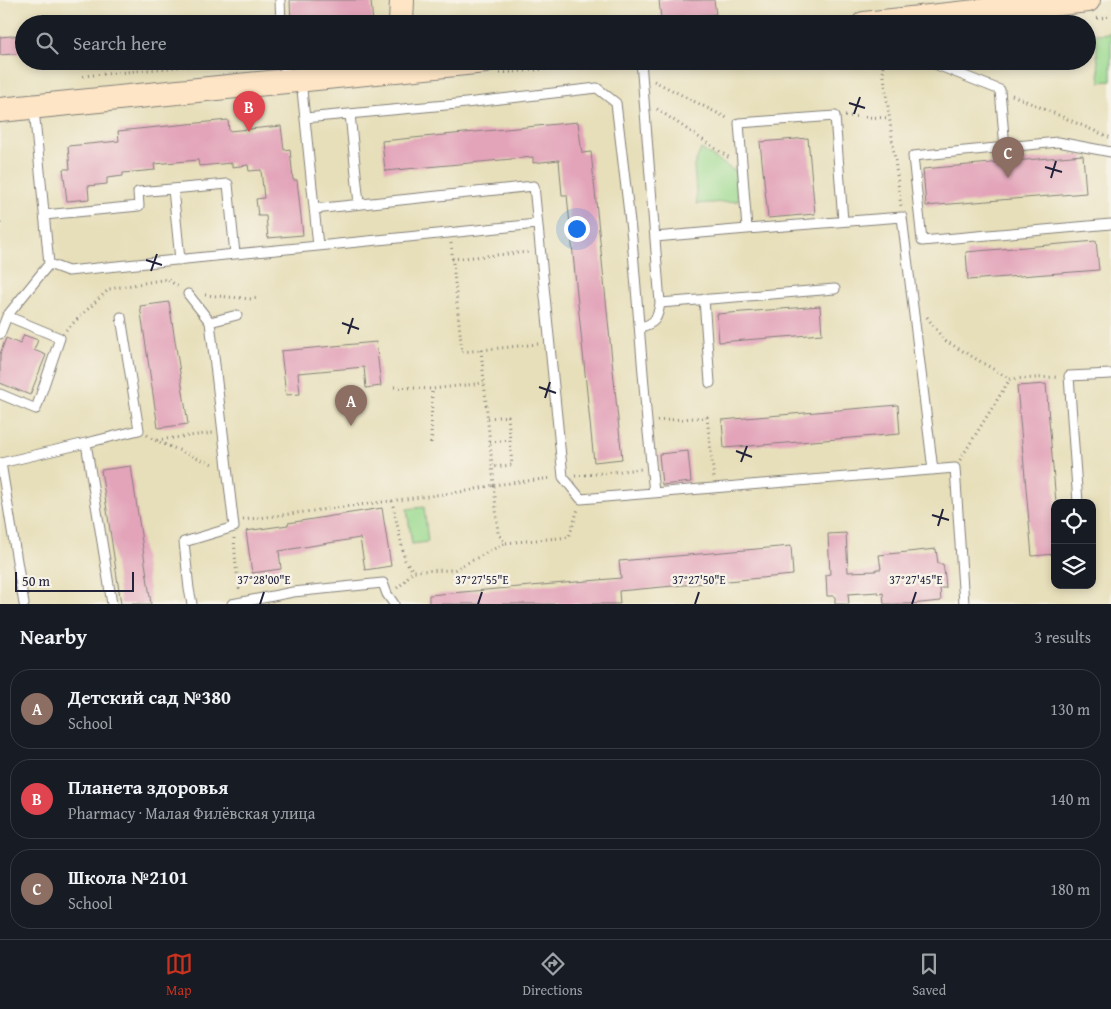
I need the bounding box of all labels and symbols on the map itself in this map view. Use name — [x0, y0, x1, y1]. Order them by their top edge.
pin: B — [233, 91, 265, 132]
pin: C — [992, 137, 1024, 178]
your location — [564, 216, 590, 242]
pin: A — [335, 385, 367, 426]
scale bar — [15, 569, 134, 592]
text: 37°28'00"E — [237, 571, 291, 588]
text: 37°27'55"E — [455, 571, 509, 588]
text: 37°27'50"E — [672, 571, 726, 588]
text: 37°27'45"E — [889, 571, 943, 588]

